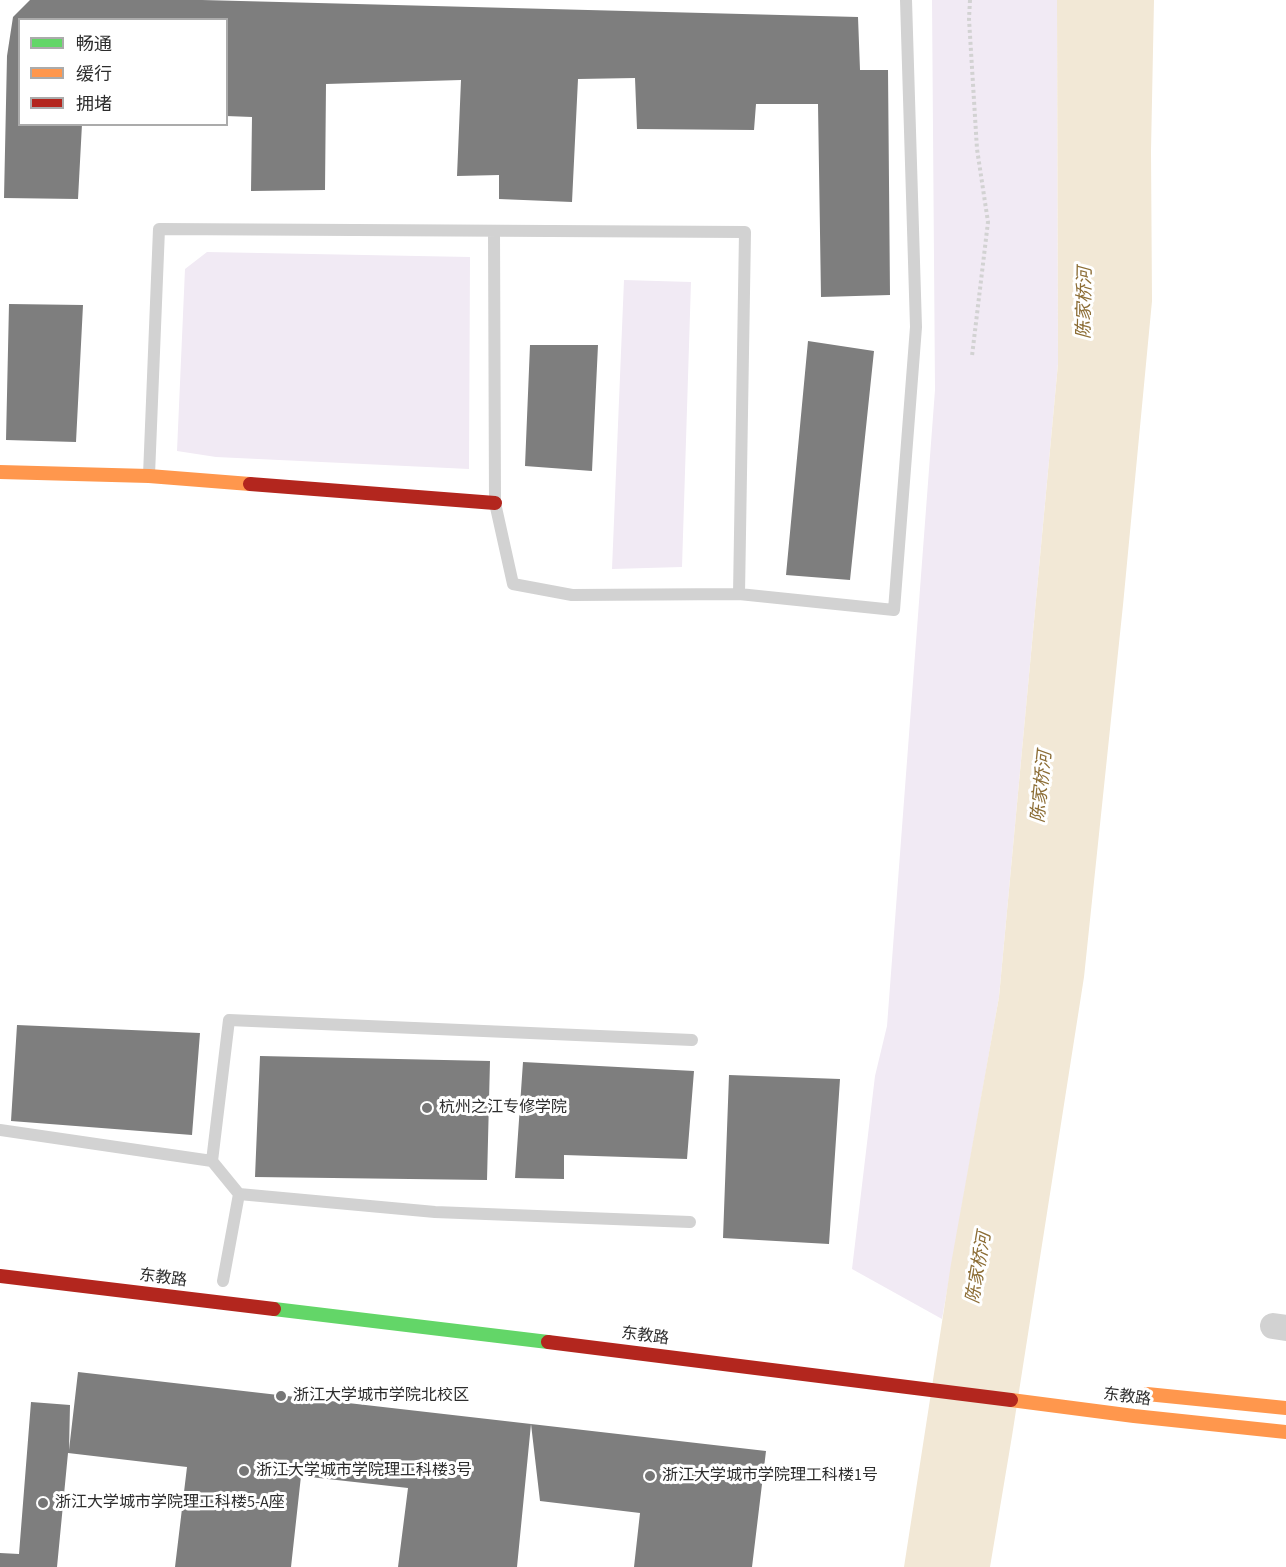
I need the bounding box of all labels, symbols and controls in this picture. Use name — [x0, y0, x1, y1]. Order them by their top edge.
legend — [18, 18, 228, 126]
text: 畅通 — [76, 32, 112, 57]
text: 缓行 — [76, 62, 112, 87]
text: 拥堵 — [76, 92, 112, 117]
water label: 陈家桥河 — [1075, 267, 1097, 339]
water label: 陈家桥河 — [1028, 750, 1058, 824]
place label: 杭州之江专修学院 — [439, 1098, 567, 1118]
marker: 杭州之江专修学院 — [420, 1101, 434, 1115]
water label: 陈家桥河 — [963, 1231, 997, 1305]
street label: 东教路 — [138, 1267, 188, 1291]
street label: 东教路 — [620, 1325, 670, 1349]
place label: 浙江大学城市学院北校区 — [293, 1386, 469, 1406]
street label: 东教路 — [1102, 1386, 1152, 1410]
marker: 浙江大学城市学院北校区 — [274, 1389, 288, 1403]
place label: 浙江大学城市学院理工科楼3号 — [256, 1461, 472, 1481]
marker: 浙江大学城市学院理工科楼3号 — [237, 1464, 251, 1478]
place label: 浙江大学城市学院理工科楼1号 — [662, 1466, 878, 1486]
marker: 浙江大学城市学院理工科楼1号 — [643, 1469, 657, 1483]
place label: 浙江大学城市学院理工科楼5-A座 — [55, 1493, 285, 1513]
marker: 浙江大学城市学院理工科楼5-A座 — [36, 1496, 50, 1510]

